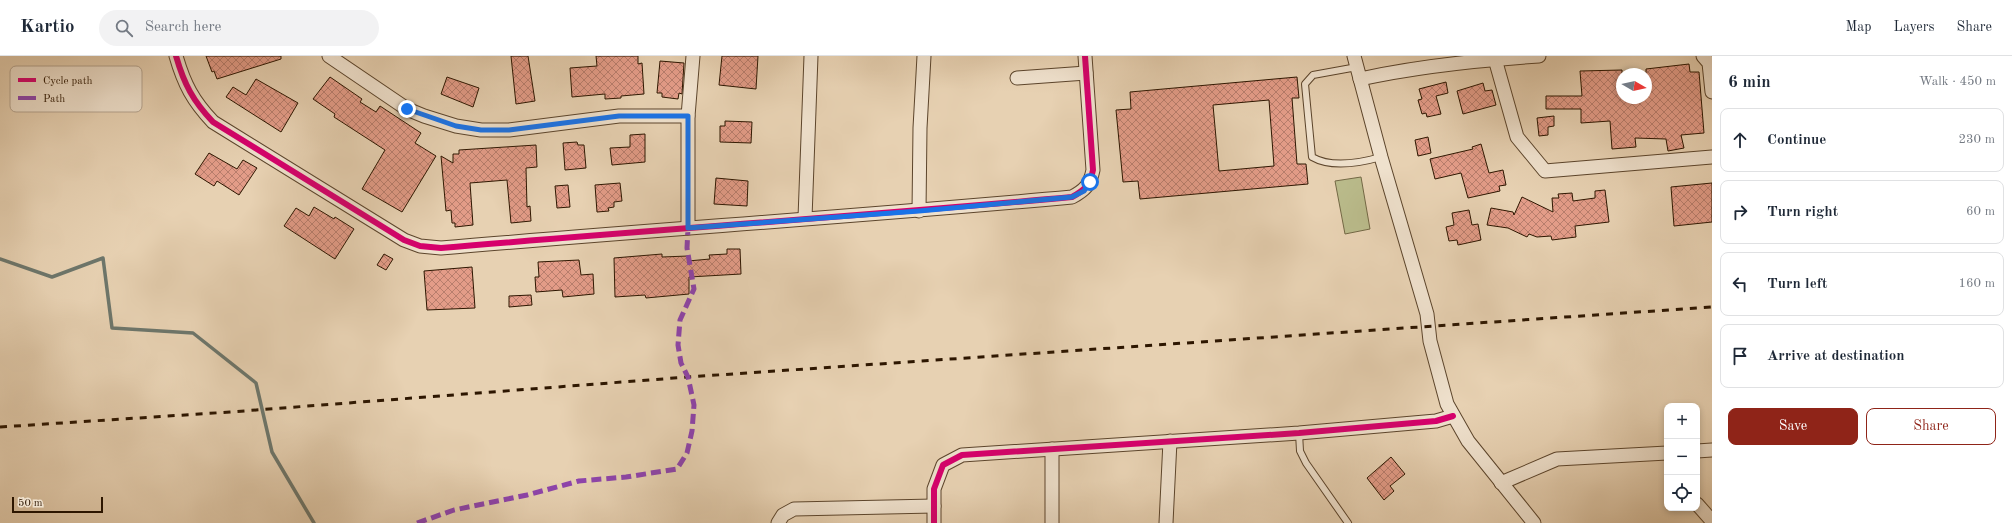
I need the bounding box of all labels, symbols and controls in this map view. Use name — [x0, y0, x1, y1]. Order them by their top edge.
search box — [99, 10, 379, 46]
icon: search — [113, 17, 135, 39]
text: Kartio — [20, 18, 75, 37]
text: Search here — [145, 20, 221, 35]
text: Map — [1846, 20, 1872, 34]
text: Layers — [1894, 20, 1935, 34]
text: Share — [1957, 20, 1992, 34]
legend — [10, 66, 142, 112]
north arrow — [1616, 68, 1652, 104]
text: 6 min — [1728, 74, 1771, 91]
text: Walk · 450 m — [1919, 75, 1996, 88]
text: Cycle path — [43, 76, 93, 87]
text: Path — [43, 94, 65, 105]
route end — [398, 100, 416, 118]
icon: ahead — [1729, 129, 1751, 151]
text: Continue — [1767, 133, 1826, 148]
text: 230 m — [1958, 133, 1995, 146]
route start — [1081, 173, 1099, 191]
icon: right — [1729, 201, 1751, 223]
text: Turn right — [1767, 205, 1838, 220]
text: 60 m — [1966, 205, 1995, 218]
icon: left — [1729, 273, 1751, 295]
text: Turn left — [1767, 277, 1827, 292]
text: 160 m — [1958, 277, 1995, 290]
icon: arrive — [1729, 345, 1751, 367]
text: Arrive at destination — [1767, 349, 1905, 364]
map controls — [1664, 403, 1700, 511]
button: + — [1664, 403, 1700, 439]
button: Save — [1728, 408, 1858, 445]
button: Share — [1866, 408, 1996, 445]
button: − — [1664, 439, 1700, 475]
button: locate — [1664, 475, 1700, 511]
scale bar — [12, 495, 103, 514]
text: 50 m — [18, 498, 43, 509]

